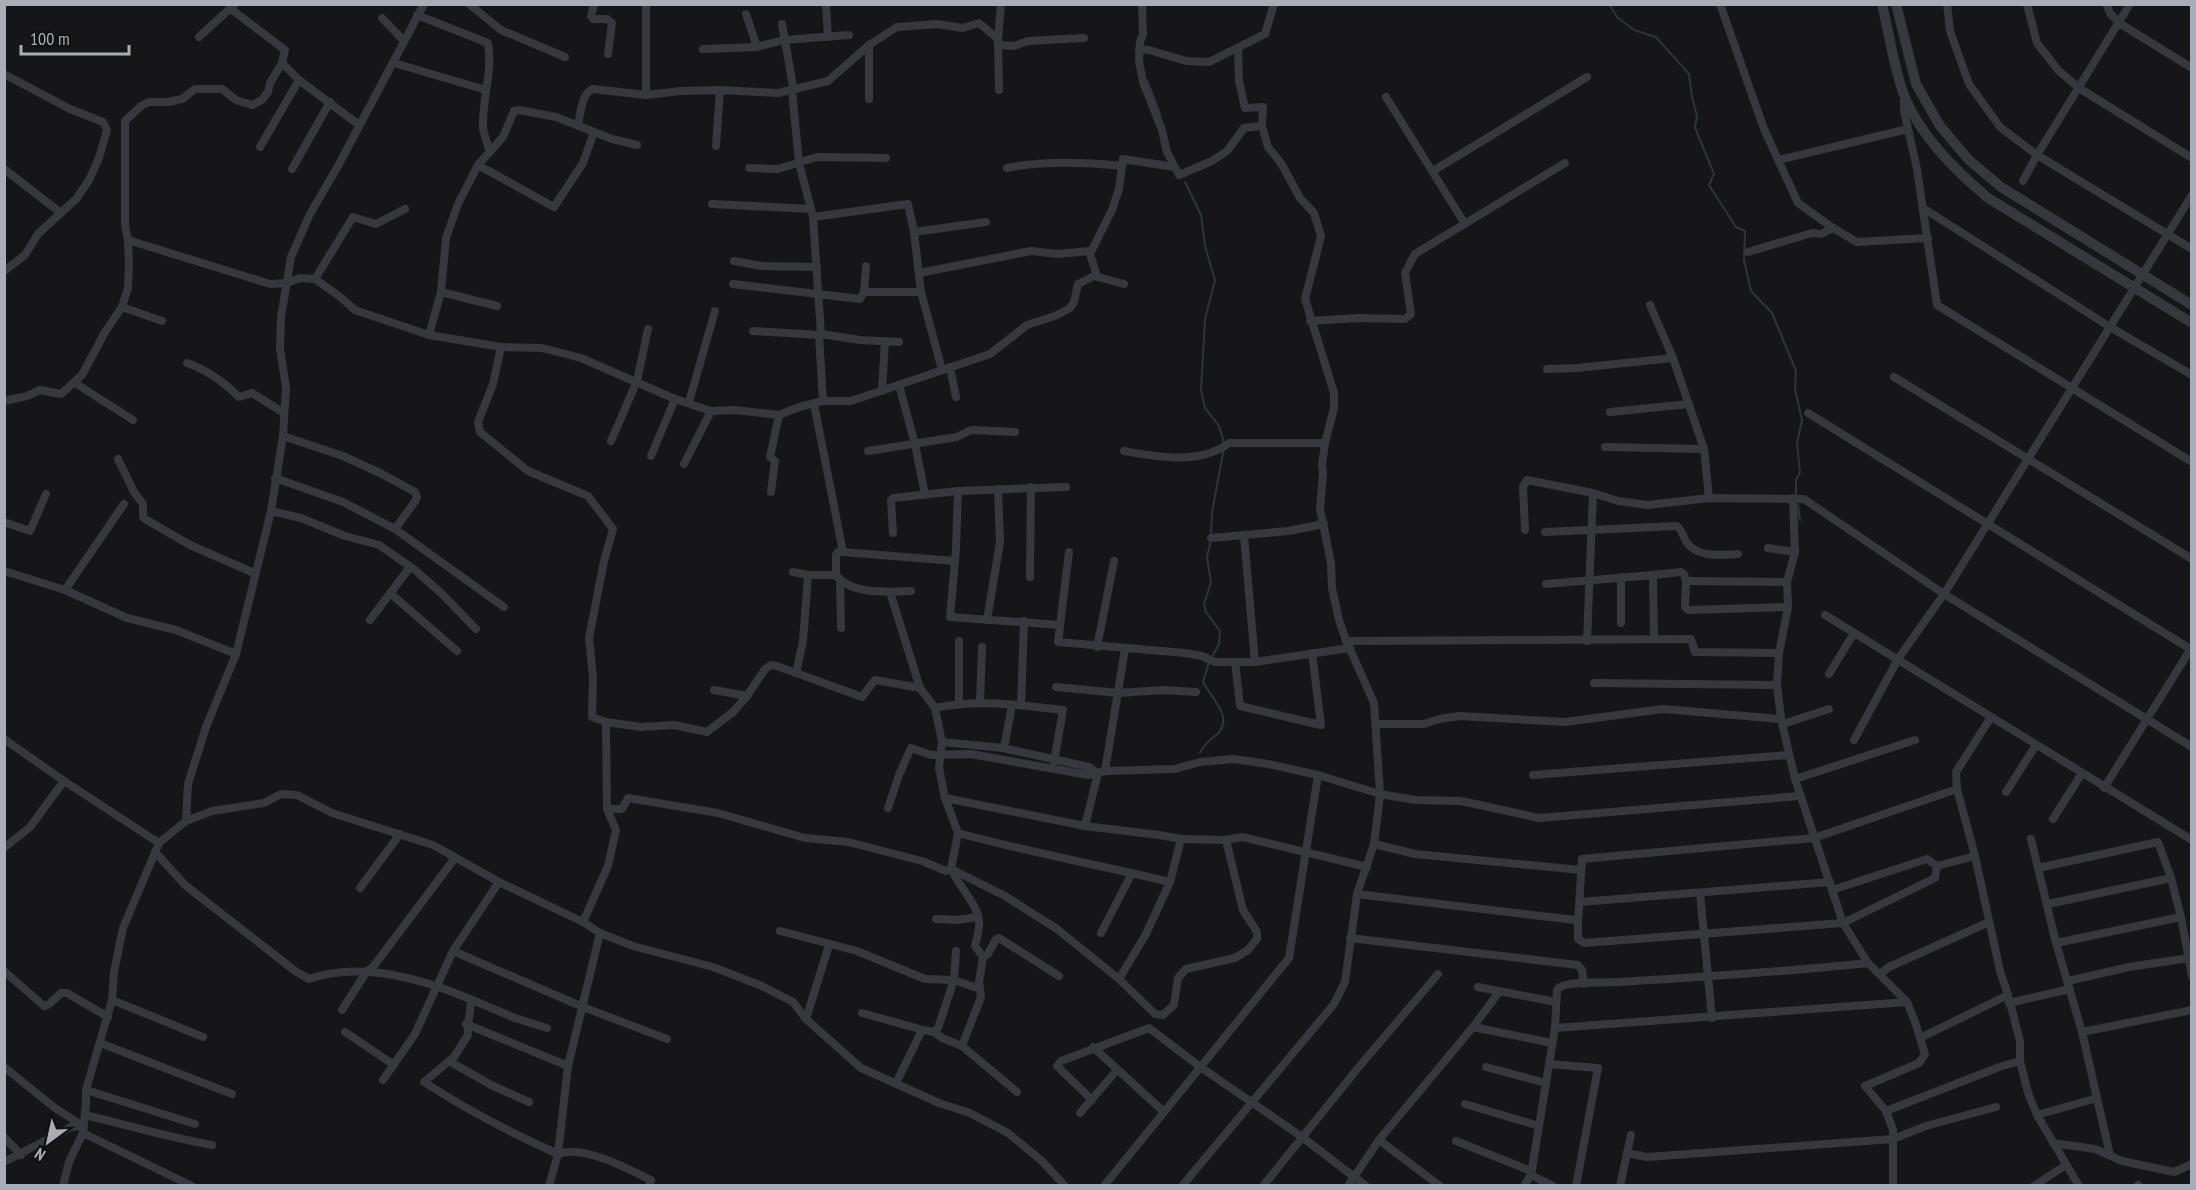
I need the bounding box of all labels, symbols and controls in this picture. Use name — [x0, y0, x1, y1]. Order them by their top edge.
scale bar — [21, 18, 129, 56]
text: 100 m — [30, 27, 70, 50]
north arrow — [18, 1112, 78, 1172]
text: N — [31, 1144, 49, 1165]

